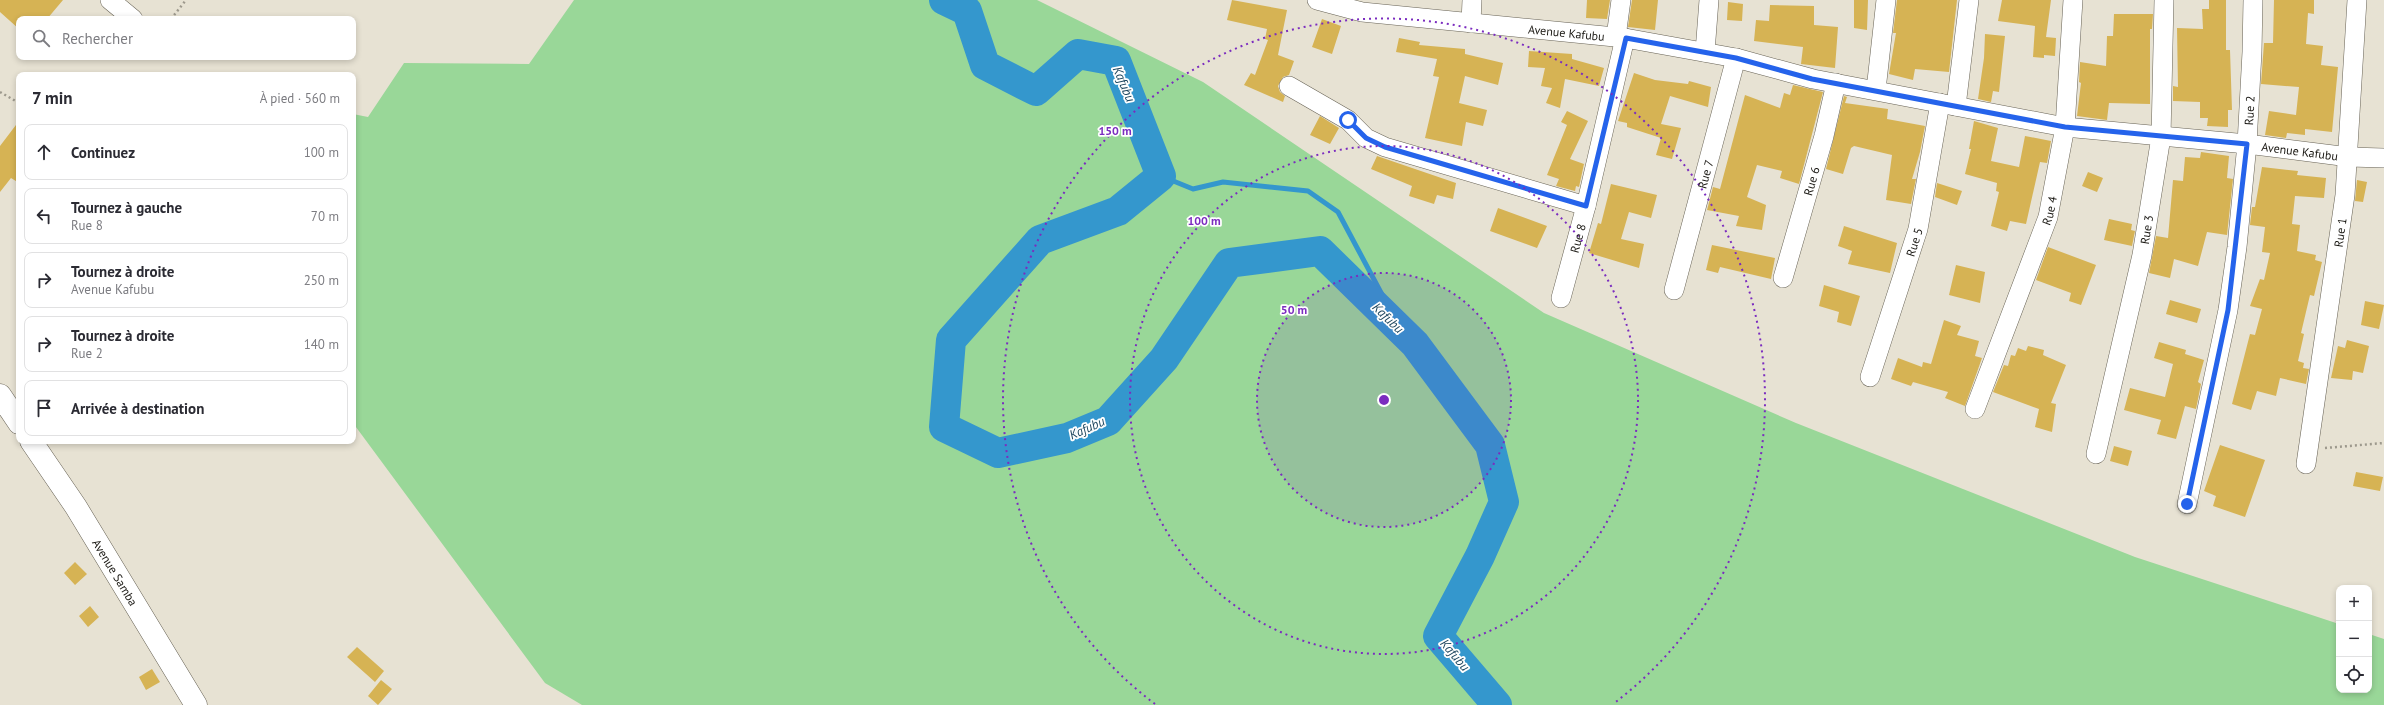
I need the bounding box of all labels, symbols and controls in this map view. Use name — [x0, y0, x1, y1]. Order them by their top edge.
search box — [16, 16, 356, 60]
street label: Avenue Kafubu — [1527, 21, 1605, 43]
icon: search — [30, 27, 52, 49]
text: Rechercher — [62, 29, 133, 48]
water label: Kafubu — [1109, 64, 1139, 105]
text: 7 min — [32, 87, 73, 109]
text: À pied · 560 m — [260, 90, 340, 107]
street label: Rue 2 — [2241, 95, 2257, 126]
route start — [1339, 111, 1357, 129]
text: 150 m — [1098, 123, 1132, 138]
street label: Avenue Kafubu — [2261, 138, 2339, 163]
icon: ahead — [33, 141, 55, 163]
text: Continuez — [71, 143, 135, 162]
text: 100 m — [304, 144, 339, 161]
street label: Rue 7 — [1694, 158, 1716, 190]
street label: Rue 6 — [1800, 165, 1822, 197]
street label: Rue 4 — [2038, 194, 2059, 227]
text: Tournez à gauche — [71, 198, 182, 217]
icon: left — [33, 205, 55, 227]
text: 70 m — [311, 208, 339, 225]
text: 100 m — [1187, 213, 1221, 228]
street label: Rue 3 — [2136, 214, 2156, 245]
text: Rue 8 — [71, 217, 103, 234]
street label: Rue 1 — [2330, 217, 2349, 248]
street label: Rue 8 — [1566, 222, 1588, 254]
street label: Rue 5 — [1902, 226, 1925, 258]
text: Tournez à droite — [71, 262, 174, 281]
icon: right — [33, 269, 55, 291]
text: 250 m — [304, 272, 339, 289]
text: Avenue Kafubu — [71, 281, 154, 298]
water label: Kafubu — [1369, 299, 1408, 337]
text: 50 m — [1281, 302, 1307, 317]
text: Tournez à droite — [71, 326, 174, 345]
icon: right — [33, 333, 55, 355]
text: 140 m — [304, 336, 339, 353]
text: Rue 2 — [71, 345, 103, 362]
centre of rings — [1377, 393, 1391, 407]
icon: arrive — [33, 397, 55, 419]
text: Arrivée à destination — [71, 399, 204, 418]
water label: Kafubu — [1067, 413, 1108, 443]
route end — [2178, 495, 2196, 513]
street label: Avenue Samba — [90, 536, 141, 608]
map controls — [2336, 585, 2372, 693]
button: + — [2336, 585, 2372, 621]
button: − — [2336, 621, 2372, 657]
water label: Kafubu — [1437, 635, 1474, 675]
button: locate — [2336, 657, 2372, 693]

